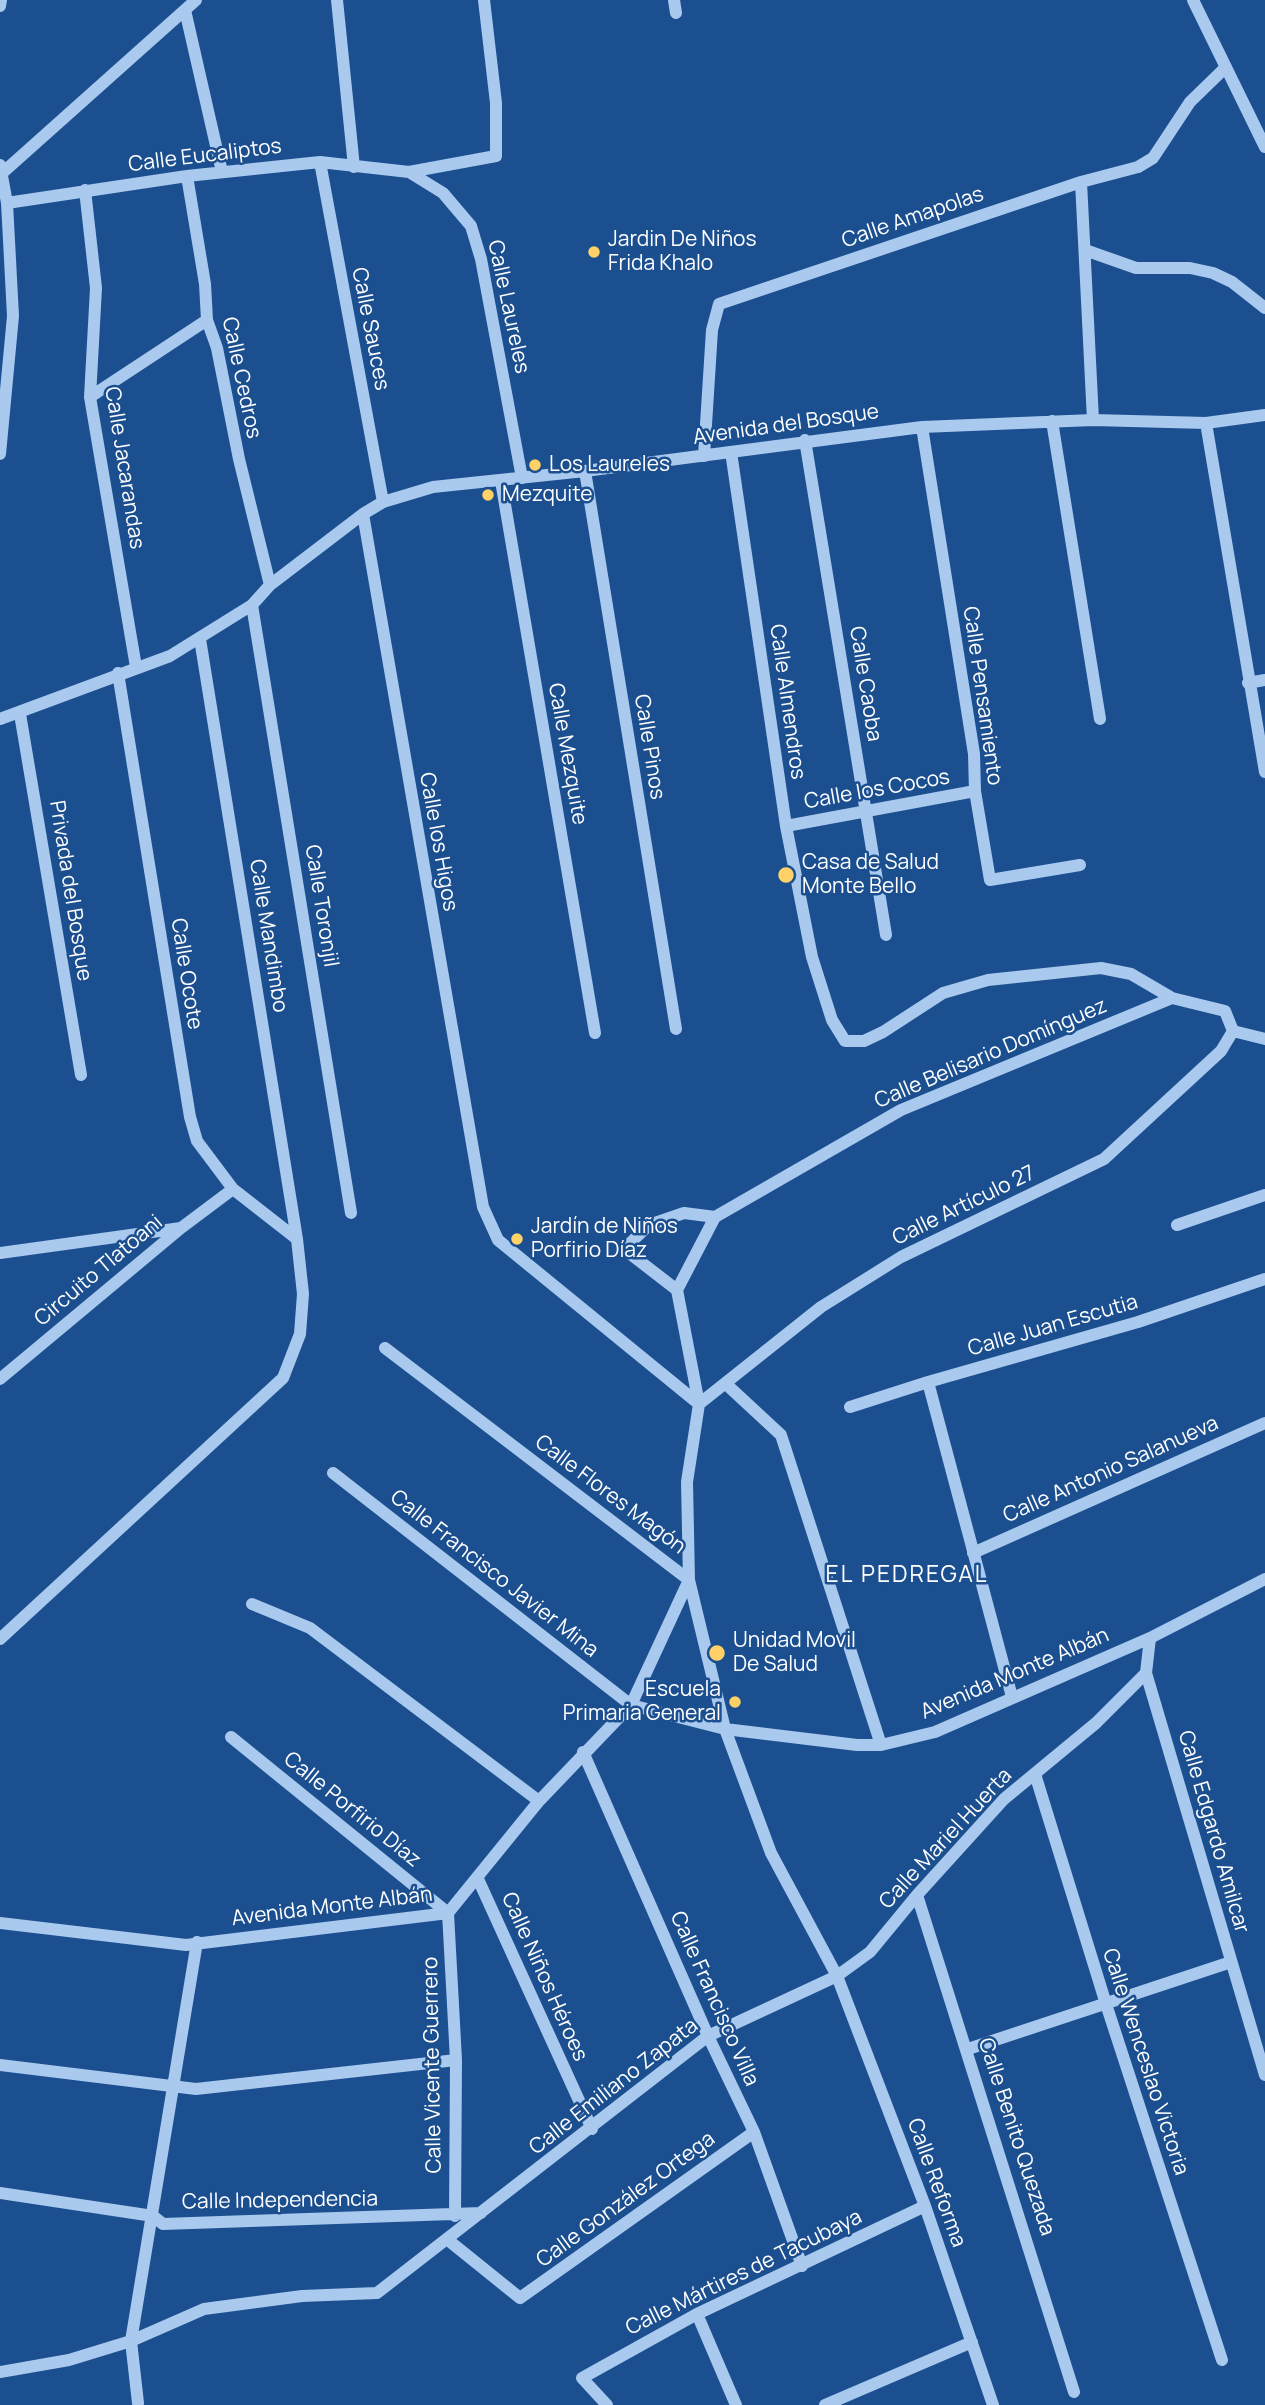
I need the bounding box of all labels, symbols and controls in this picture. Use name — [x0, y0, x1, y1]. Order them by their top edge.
street label: Calle Eucaliptos — [127, 134, 283, 178]
street label: Calle Amapolas — [839, 182, 987, 254]
place label: Jardin De Niños Frida Khalo — [608, 227, 756, 277]
street label: Calle Laureles — [482, 238, 534, 376]
marker: Jardin De Niños Frida Khalo — [586, 244, 602, 260]
street label: Calle Sauces — [346, 265, 394, 393]
street label: Calle Cedros — [216, 315, 266, 441]
street label: Calle Jacarandas — [99, 385, 149, 551]
street label: Avenida del Bosque — [691, 399, 881, 451]
place label: Los Laureles — [549, 452, 670, 478]
marker: Los Laureles — [527, 457, 543, 473]
place label: Mezquite — [502, 482, 592, 508]
marker: Mezquite — [480, 487, 496, 503]
street label: Calle Pensamiento — [957, 605, 1007, 787]
street label: Calle Almendros — [764, 623, 810, 781]
street label: Calle Caoba — [843, 625, 887, 743]
street label: Calle Mezquite — [542, 681, 592, 827]
street label: Calle Pinos — [628, 693, 670, 801]
street label: Calle los Cocos — [802, 765, 952, 815]
street label: Calle los Higos — [413, 771, 463, 913]
street label: Privada del Bosque — [43, 799, 97, 983]
street label: Calle Toronjil — [299, 843, 343, 969]
place label: Casa de Salud Monte Bello — [802, 850, 939, 900]
street label: Calle Mandimbo — [243, 858, 293, 1014]
marker: Casa de Salud Monte Bello — [776, 865, 796, 885]
street label: Calle Ocote — [165, 917, 207, 1031]
street label: Calle Belisario Domínguez — [871, 994, 1111, 1114]
street label: Calle Artículo 27 — [889, 1161, 1039, 1251]
street label: Circuito Tlatoani — [30, 1210, 168, 1332]
place label: Jardín de Niños Porfirio Díaz — [531, 1214, 678, 1264]
marker: Jardín de Niños Porfirio Díaz — [509, 1231, 525, 1247]
street label: Calle Juan Escutia — [965, 1290, 1141, 1362]
street label: Calle Antonio Salanueva — [1000, 1411, 1222, 1529]
street label: Calle Flores Magón — [530, 1430, 690, 1560]
street label: Calle Francisco Javier Mina — [385, 1485, 603, 1663]
district label: EL PEDREGAL — [827, 1562, 987, 1590]
street label: Avenida Monte Albán — [917, 1623, 1113, 1725]
place label: Unidad Movil De Salud — [733, 1628, 856, 1678]
marker: Unidad Movil De Salud — [707, 1643, 727, 1663]
place label: Escuela Primaria General — [563, 1677, 721, 1727]
marker: Escuela Primaria General — [727, 1694, 743, 1710]
street label: Calle Edgardo Amilcar — [1172, 1728, 1254, 1936]
street label: Calle Porfirio Díaz — [278, 1747, 426, 1873]
street label: Calle Mariel Huerta — [874, 1764, 1018, 1914]
street label: Avenida Monte Albán — [230, 1882, 434, 1932]
street label: Calle Niños Héroes — [495, 1889, 593, 2065]
street label: Calle Francisco Villa — [664, 1908, 764, 2090]
street label: Calle Wenceslao Victoria — [1096, 1945, 1194, 2179]
street label: Calle Vicente Guerrero — [419, 1956, 447, 2174]
street label: Calle Emiliano Zapata — [525, 2013, 703, 2161]
street label: Calle Benito Quezada — [972, 2035, 1060, 2239]
street label: Calle Reforma — [901, 2115, 971, 2251]
street label: Calle González Ortega — [532, 2127, 720, 2273]
street label: Calle Independencia — [182, 2187, 378, 2215]
street label: Calle Mártires de Tacubaya — [622, 2205, 866, 2341]

